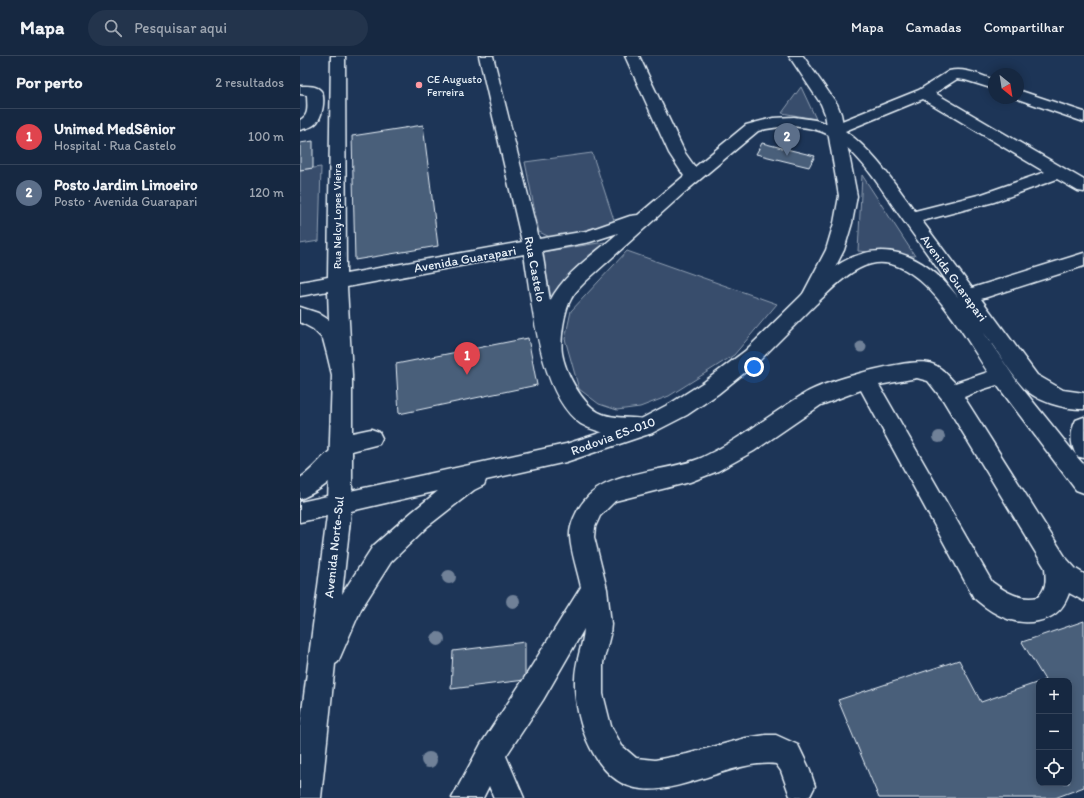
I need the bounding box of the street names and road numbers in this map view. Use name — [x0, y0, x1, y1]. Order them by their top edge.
street label: Rua Nelcy Lopes Vieira — [331, 163, 344, 269]
street label: Avenida Guarapari — [918, 232, 990, 324]
street label: Rua Castelo — [521, 235, 549, 304]
street label: Avenida Guarapari — [413, 243, 517, 275]
street label: Rodovia ES-010 — [569, 414, 657, 458]
street label: Avenida Norte-Sul — [321, 495, 347, 599]

